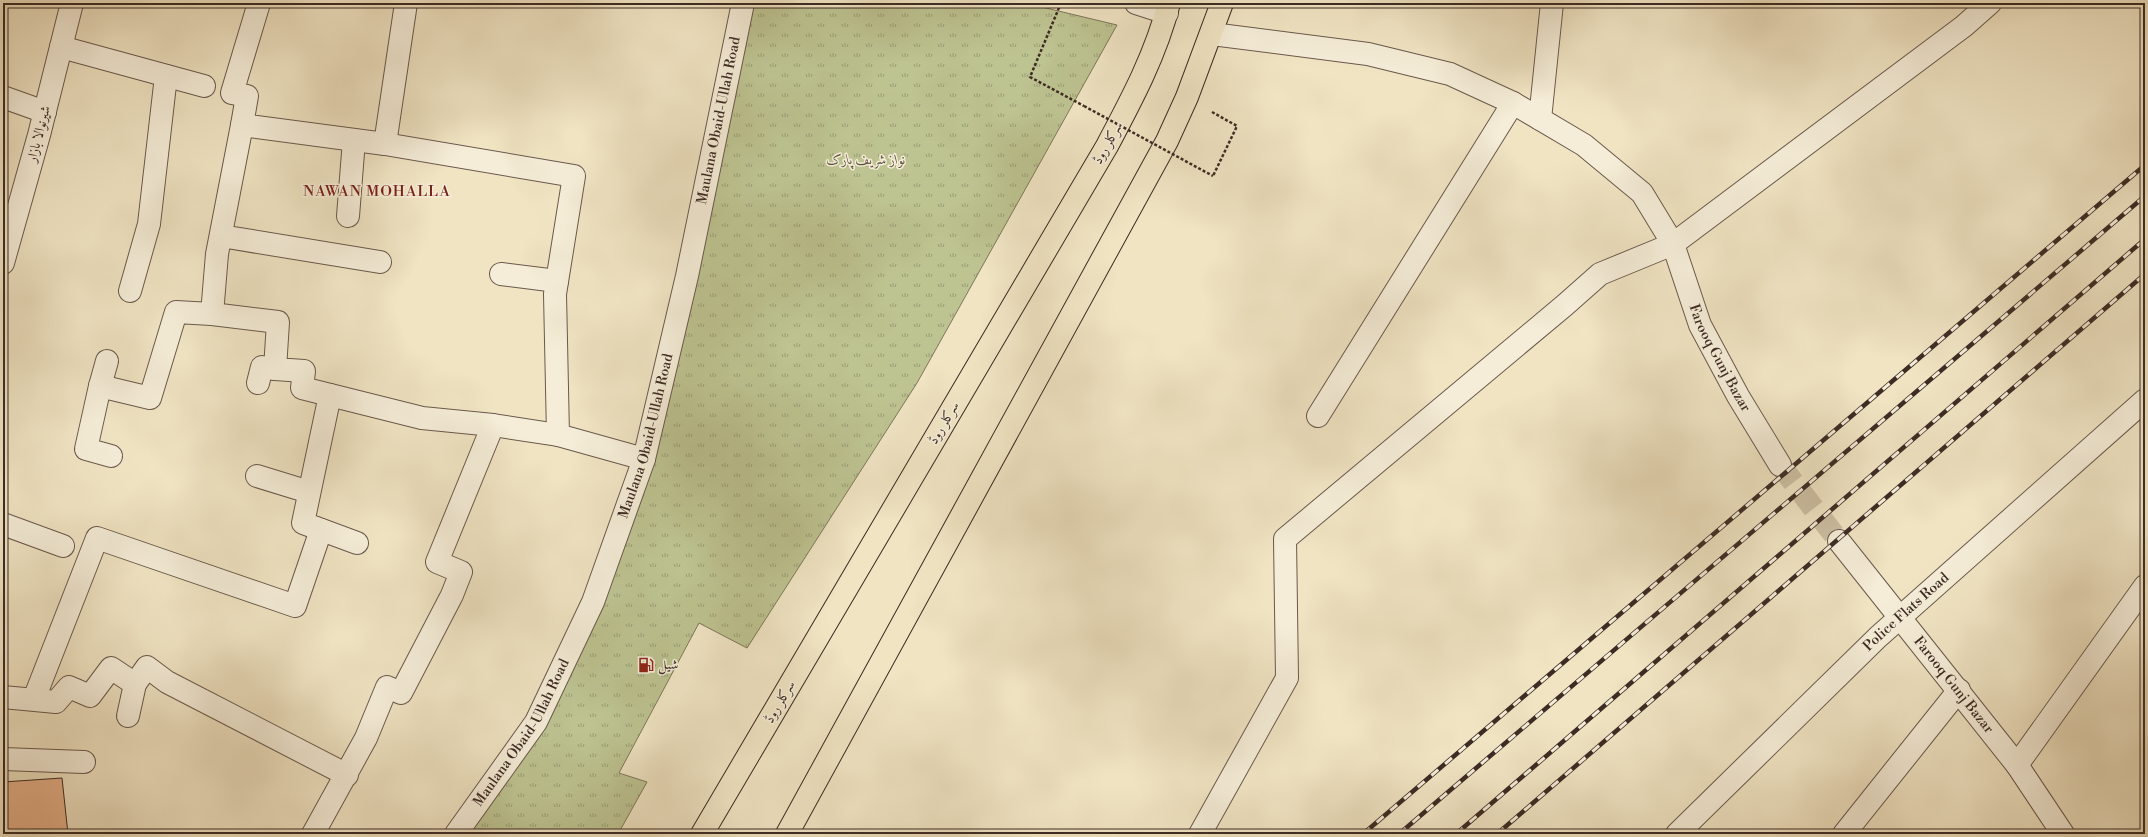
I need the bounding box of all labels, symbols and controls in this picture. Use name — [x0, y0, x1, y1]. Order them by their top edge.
street label: Maulana Obaid-Ullah Road — [693, 35, 745, 206]
street label: شیرنوالا بازار — [22, 104, 55, 166]
street label: سرکلر روڈ — [1089, 118, 1127, 168]
park label: نواز شریف پارک — [826, 151, 906, 170]
district label: NAWAN MOHALLA — [303, 182, 451, 201]
street label: Farooq Gunj Bazar — [1685, 302, 1755, 415]
street label: Maulana Obaid-Ullah Road — [614, 352, 677, 521]
street label: سرکلر روڈ — [925, 398, 964, 448]
street label: Police Flats Road — [1859, 569, 1953, 655]
street label: Farooq Gunj Bazar — [1909, 633, 1998, 737]
street label: Maulana Obaid-Ullah Road — [469, 656, 574, 810]
fuel station icon: شیل — [637, 656, 655, 674]
place label: شیل — [658, 656, 678, 675]
street label: سرکلر روڈ — [761, 677, 800, 727]

